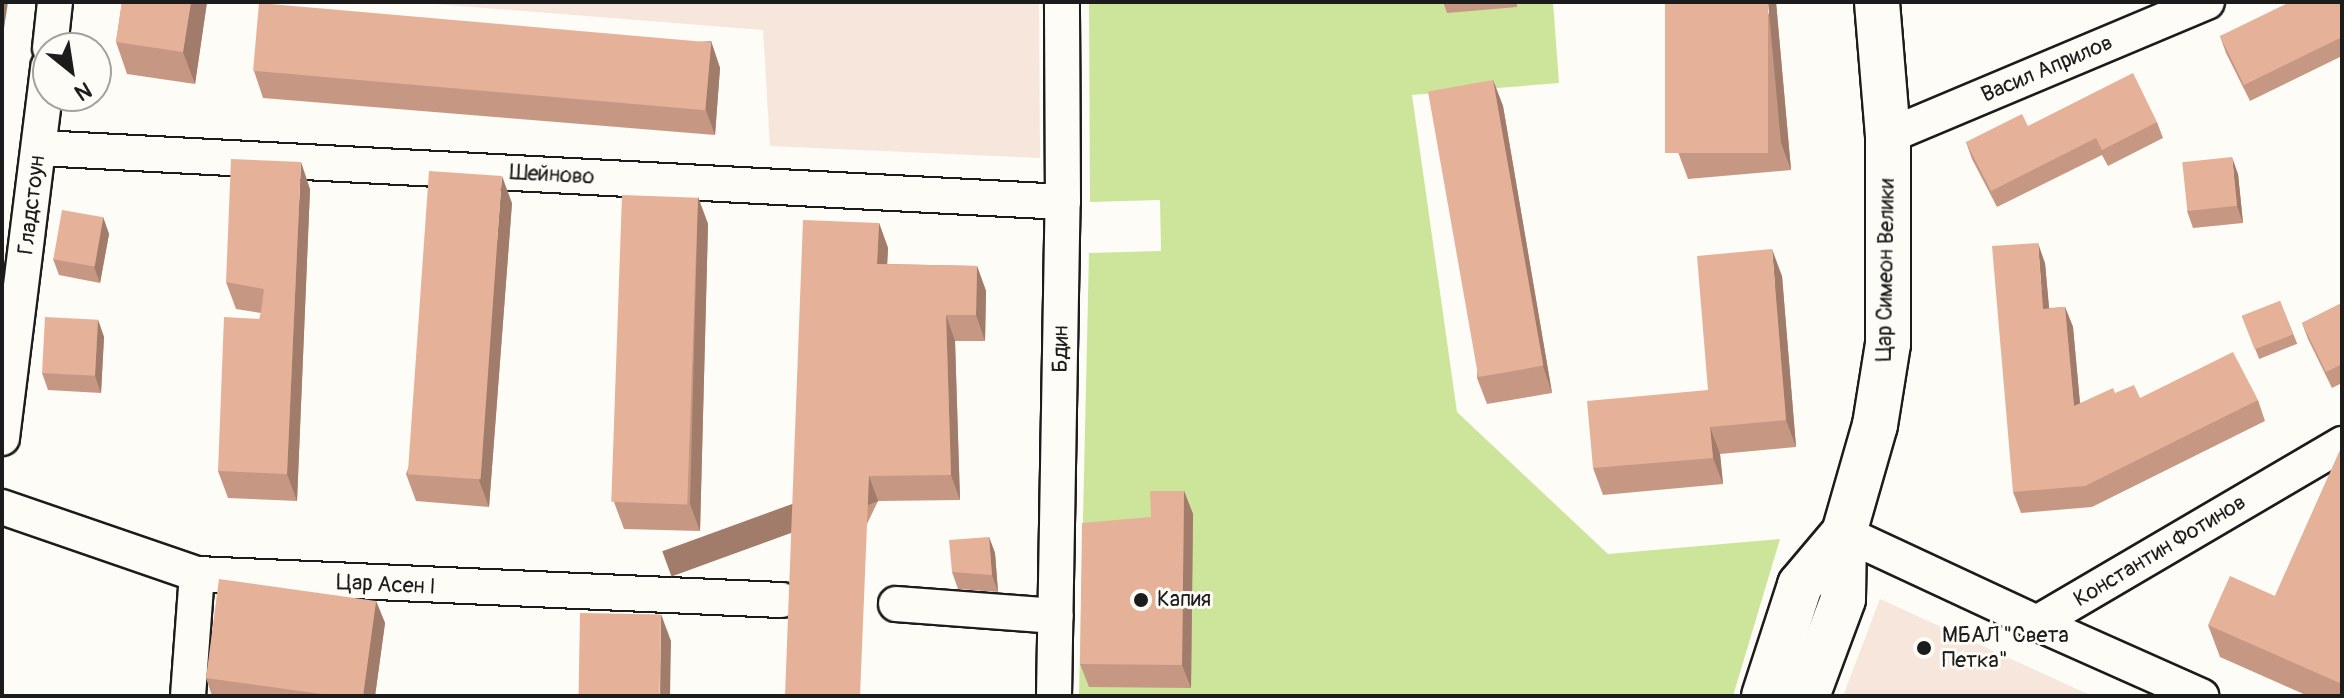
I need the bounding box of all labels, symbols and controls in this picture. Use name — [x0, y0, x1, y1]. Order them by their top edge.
street label: Васил Априлов — [1977, 30, 2117, 108]
north arrow — [32, 32, 112, 112]
text: N — [70, 75, 96, 107]
street label: Гладстоун — [13, 154, 51, 256]
street label: Шейново — [509, 160, 595, 190]
street label: Цар Симеон Велики — [1871, 178, 1901, 362]
street label: Бдин — [1047, 325, 1075, 373]
street label: Константин Фотинов — [2069, 489, 2251, 613]
street label: Цар Асен I — [336, 569, 436, 601]
place label: Капия — [1157, 587, 1211, 613]
marker: Капия — [1132, 591, 1150, 609]
place label: МБАЛ "Света Петка" — [1942, 622, 2069, 674]
marker: МБАЛ "Света Петка" — [1913, 637, 1935, 659]

